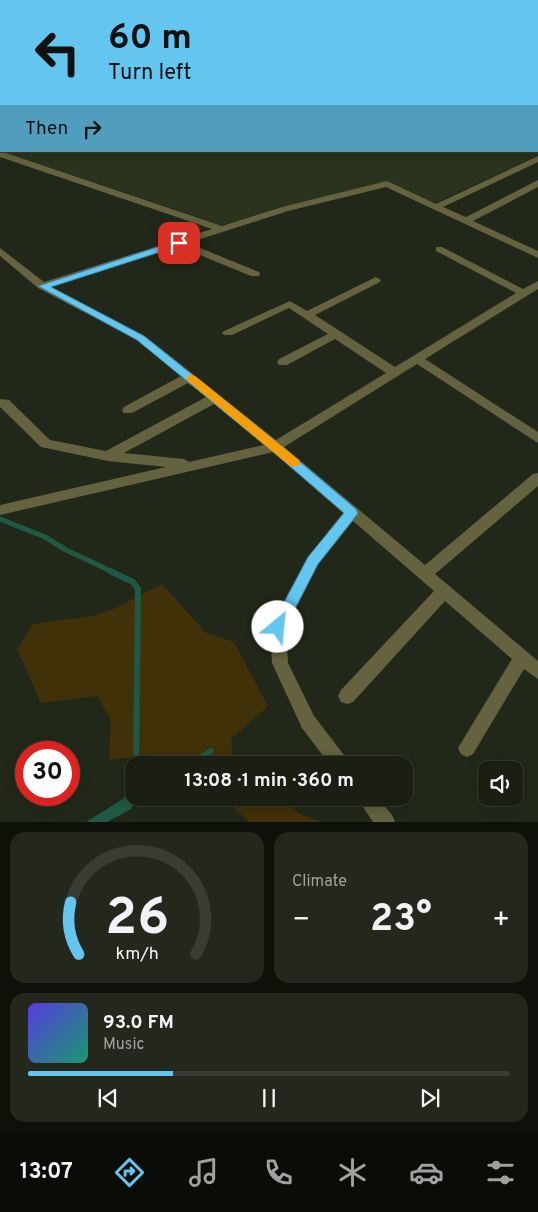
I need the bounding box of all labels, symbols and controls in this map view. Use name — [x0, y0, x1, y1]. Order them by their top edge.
text: 60 m — [108, 17, 192, 61]
icon: left — [25, 20, 90, 85]
text: Turn left — [108, 60, 191, 87]
icon: right — [78, 115, 106, 143]
text: Then — [25, 117, 68, 141]
pin — [158, 222, 200, 264]
icon: arrive — [165, 229, 193, 257]
position arrow — [251, 600, 303, 652]
speed limit sign: 30 — [15, 741, 80, 806]
map controls — [478, 761, 523, 806]
button: sound — [478, 761, 523, 806]
text: 13:08 · 1 min · 360 m — [184, 769, 354, 793]
text: Climate — [292, 872, 347, 892]
text: 26 — [105, 887, 169, 953]
text: 23° — [370, 896, 432, 945]
text: − — [292, 903, 310, 939]
text: + — [492, 903, 510, 939]
text: km/h — [115, 943, 159, 966]
text: 93.0 FM — [103, 1011, 174, 1035]
text: Music — [103, 1035, 144, 1055]
icon: previous — [94, 1084, 122, 1112]
icon: pause — [255, 1084, 283, 1112]
icon: next — [416, 1084, 444, 1112]
icon: directions — [112, 1155, 147, 1190]
icon: music — [186, 1155, 221, 1190]
icon: phone — [261, 1155, 296, 1190]
icon: climate — [335, 1155, 370, 1190]
icon: car — [409, 1155, 444, 1190]
icon: filters — [483, 1155, 518, 1190]
text: 13:07 — [20, 1159, 73, 1186]

